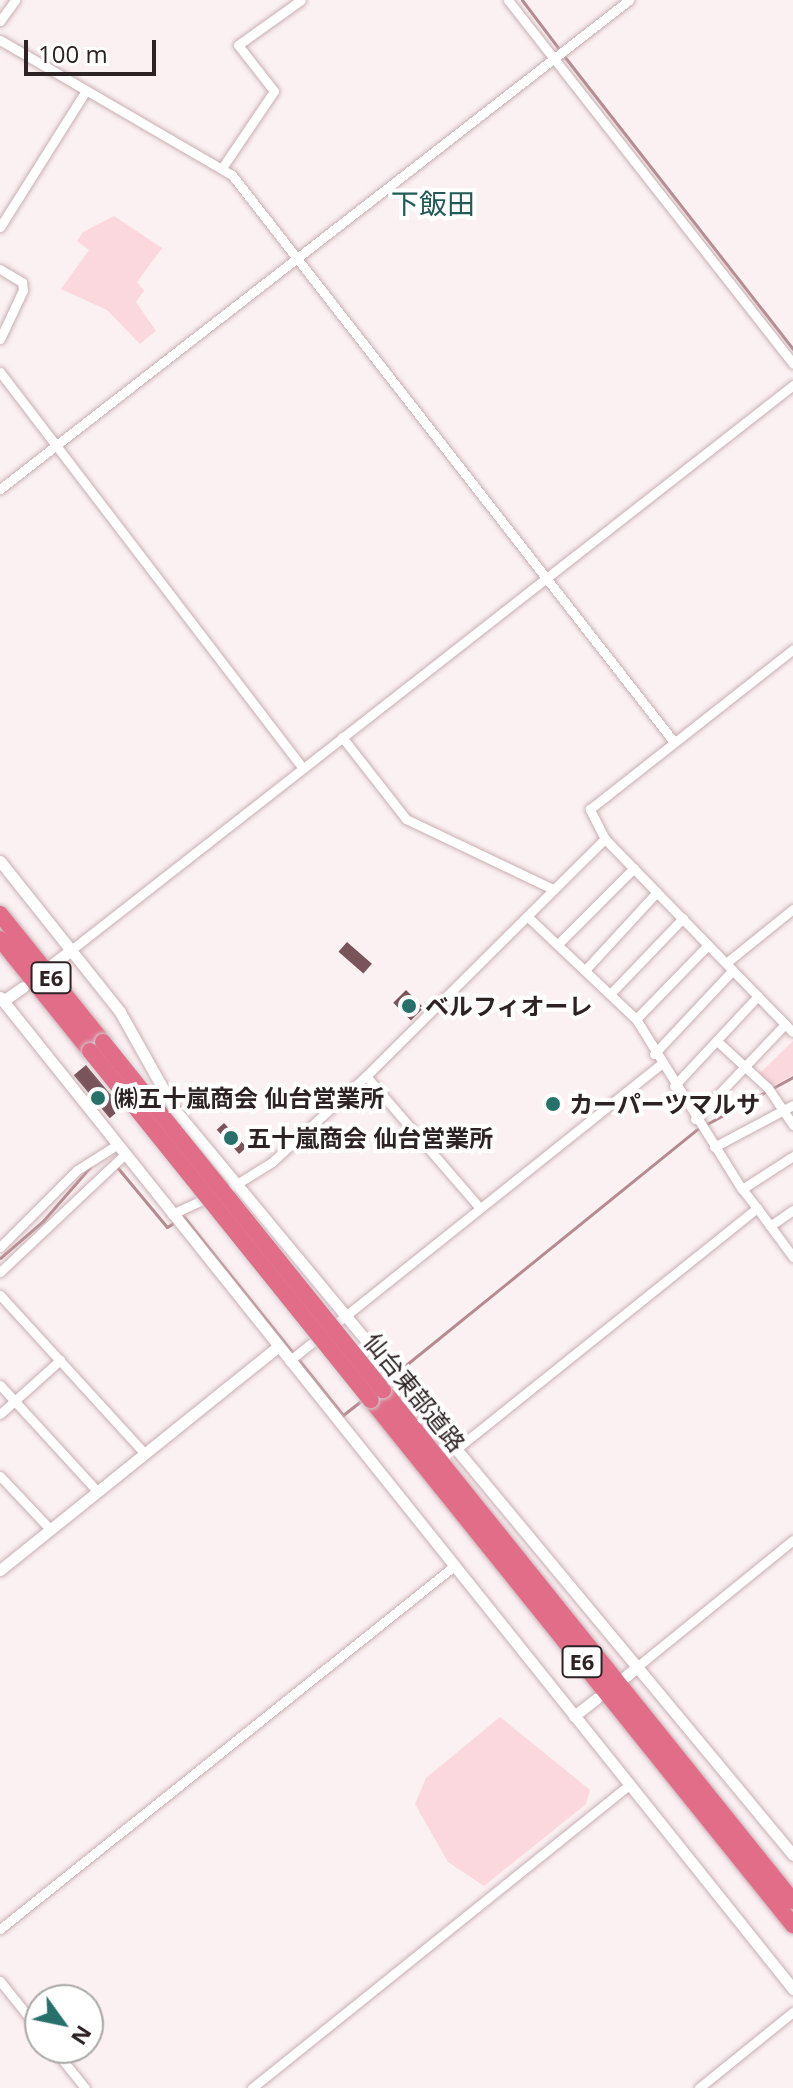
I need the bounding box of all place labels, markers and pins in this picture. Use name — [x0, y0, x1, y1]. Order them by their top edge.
place label: ベルフィオーレ — [425, 992, 593, 1020]
marker: ベルフィオーレ — [400, 997, 418, 1015]
place label: ㈱五十嵐商会 仙台営業所 — [114, 1084, 384, 1112]
marker: ㈱五十嵐商会 仙台営業所 — [89, 1089, 107, 1107]
place label: カーパーツマルサ — [569, 1090, 761, 1118]
marker: カーパーツマルサ — [544, 1095, 562, 1113]
place label: 五十嵐商会 仙台営業所 — [247, 1124, 493, 1152]
marker: 五十嵐商会 仙台営業所 — [222, 1129, 240, 1147]

